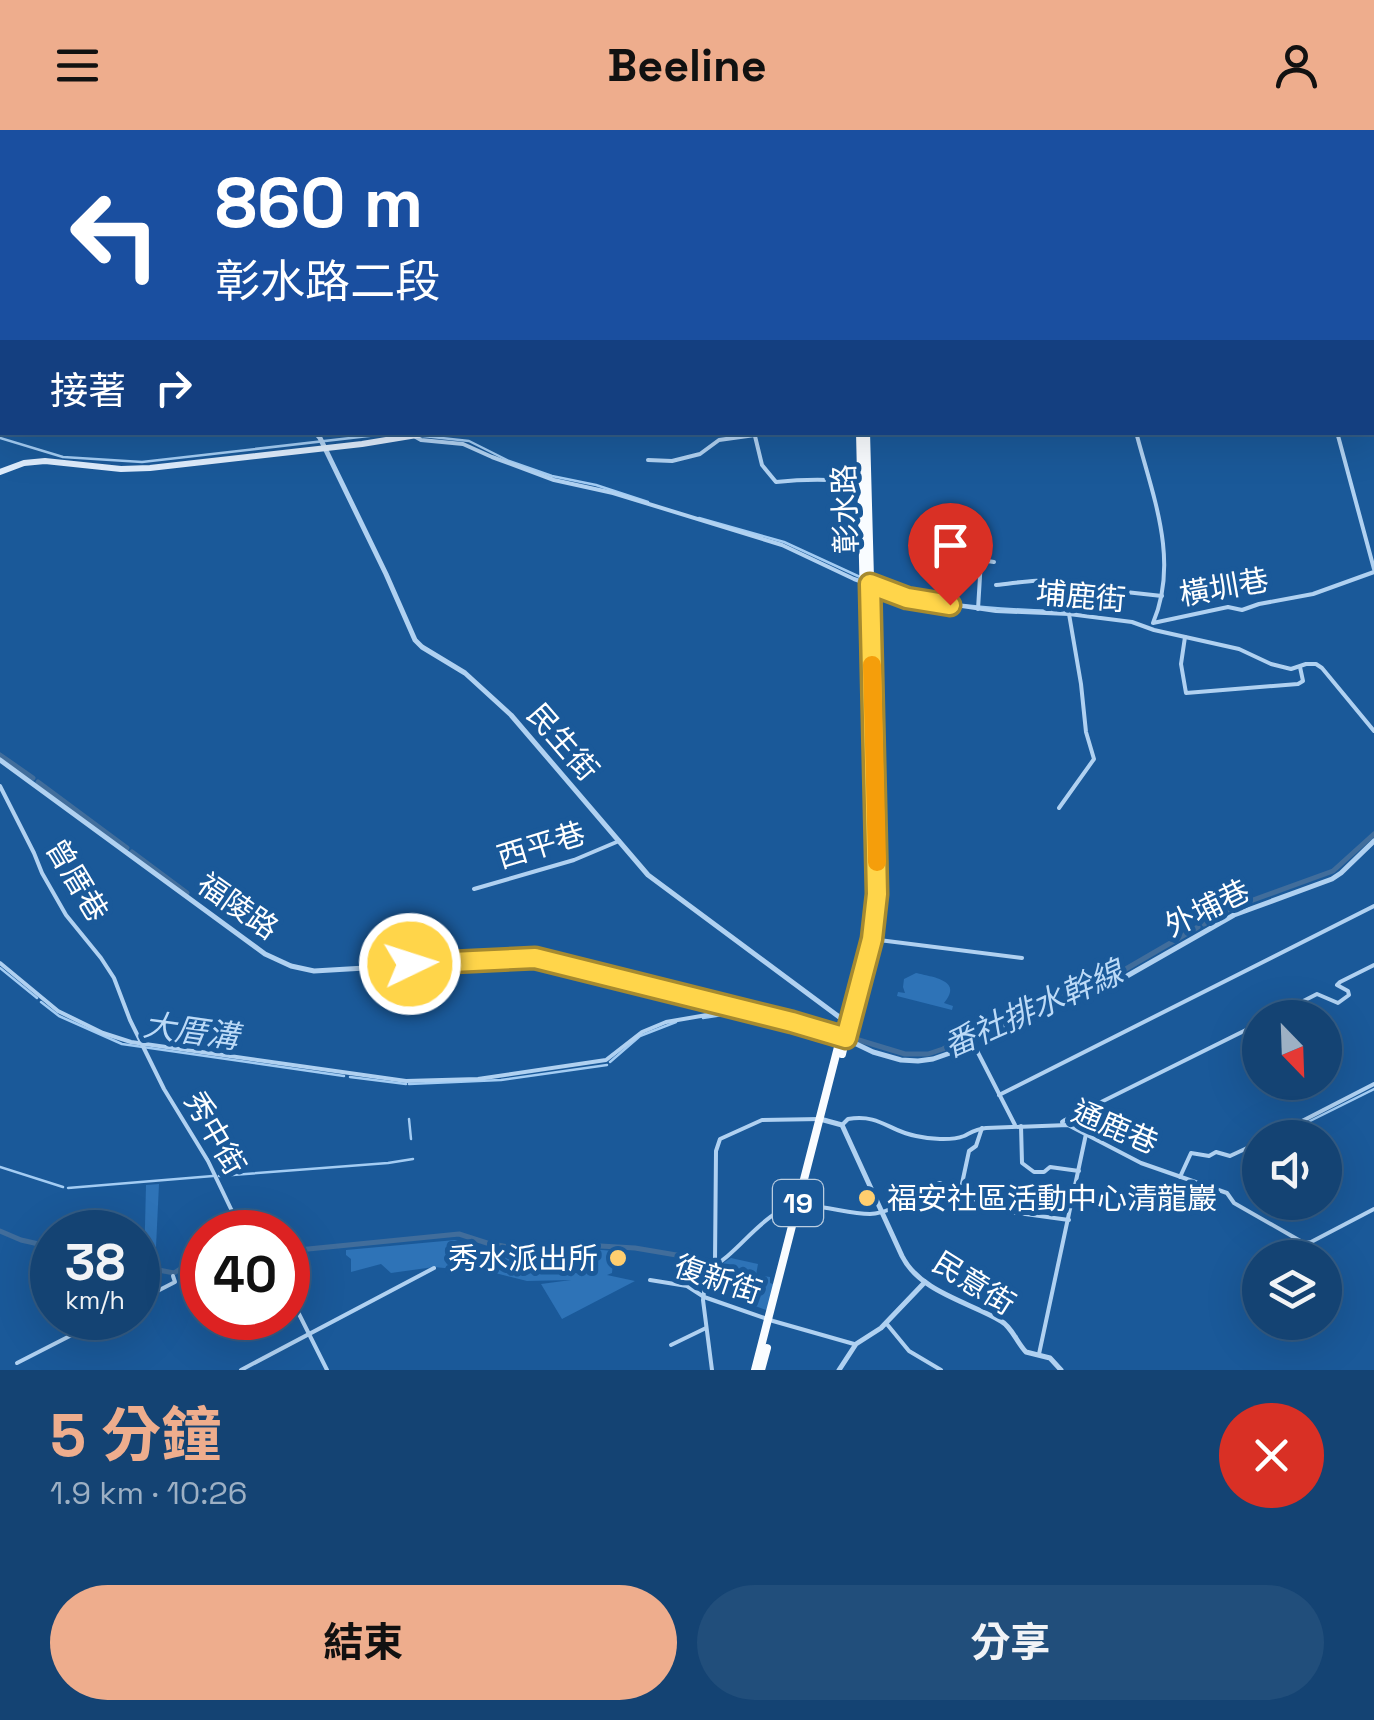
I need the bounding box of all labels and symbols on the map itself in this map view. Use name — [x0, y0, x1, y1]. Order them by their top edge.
street label: 彰水路 — [824, 463, 866, 555]
pin — [908, 503, 993, 606]
street label: 橫圳巷 — [1176, 560, 1272, 614]
street label: 埔鹿街 — [1034, 573, 1128, 619]
street label: 民生街 — [519, 695, 607, 789]
street label: 西平巷 — [492, 813, 590, 877]
street label: 曾厝巷 — [37, 831, 117, 929]
street label: 福陵路 — [190, 864, 286, 948]
street label: 外埔巷 — [1158, 871, 1256, 945]
position arrow — [358, 912, 462, 1016]
water label: 番社排水幹線 — [937, 950, 1132, 1066]
north arrow — [1242, 1000, 1342, 1100]
water label: 大厝溝 — [141, 1005, 245, 1058]
street label: 秀中街 — [176, 1084, 254, 1182]
street label: 通鹿巷 — [1066, 1091, 1164, 1163]
place label: 福安社區活動中心清龍巖 — [887, 1179, 1217, 1218]
road number: 19 — [773, 1180, 823, 1226]
marker: 福安社區活動中心清龍巖 — [856, 1187, 878, 1209]
speed limit sign: 40 — [180, 1210, 310, 1340]
place label: 秀水派出所 — [448, 1239, 598, 1278]
street label: 民意街 — [926, 1243, 1022, 1323]
street label: 復新街 — [669, 1246, 767, 1312]
marker: 秀水派出所 — [607, 1247, 629, 1269]

